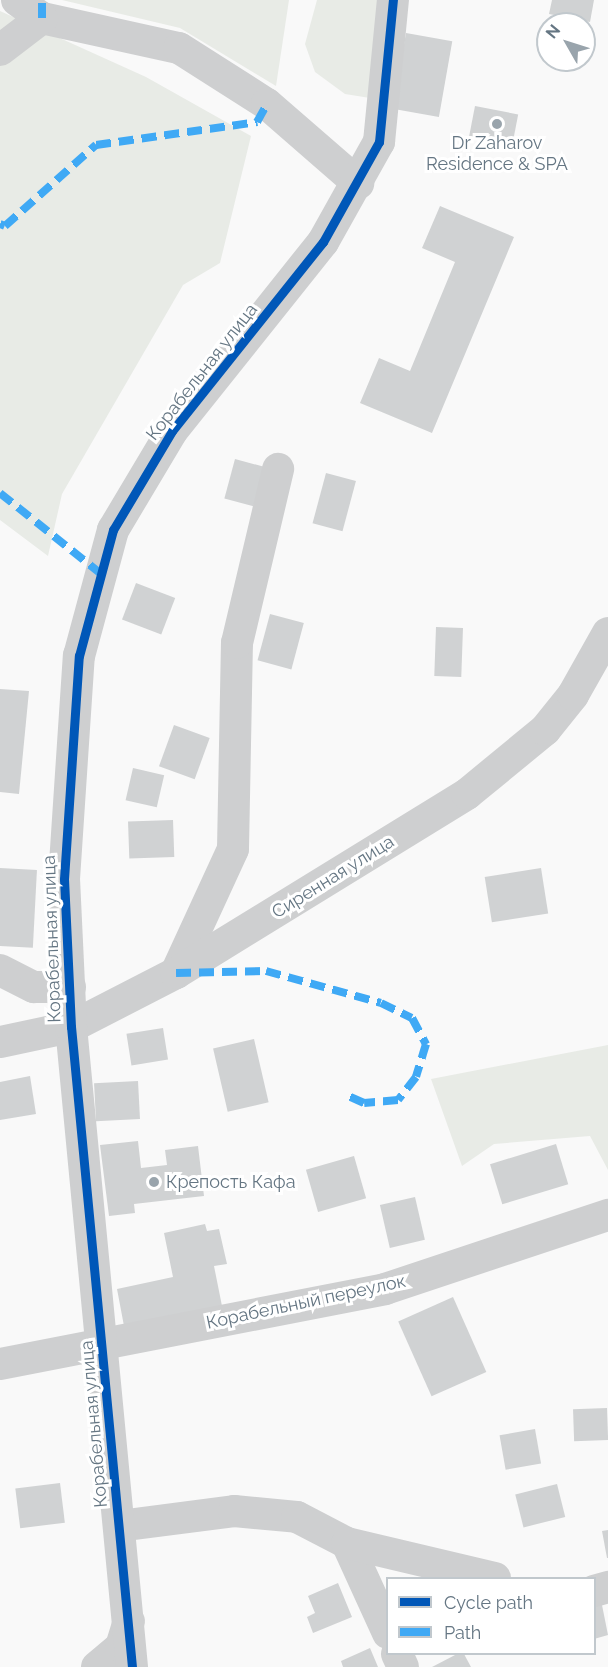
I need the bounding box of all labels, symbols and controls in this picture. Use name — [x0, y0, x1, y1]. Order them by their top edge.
north arrow — [536, 12, 596, 72]
text: N — [542, 21, 564, 42]
marker: Dr Zaharov Residence & SPA — [490, 117, 504, 131]
place label: Dr Zaharov Residence & SPA — [426, 133, 568, 176]
street label: Корабельная улица — [142, 299, 262, 445]
street label: Сиренная улица — [268, 831, 398, 923]
street label: Корабельная улица — [38, 855, 66, 1023]
place label: Крепость Кафа — [166, 1171, 295, 1193]
marker: Крепость Кафа — [147, 1175, 161, 1189]
street label: Корабельный переулок — [204, 1270, 408, 1334]
street label: Корабельная улица — [76, 1339, 112, 1509]
legend — [386, 1577, 596, 1655]
text: Cycle path — [444, 1592, 533, 1613]
text: Path — [444, 1622, 481, 1643]

